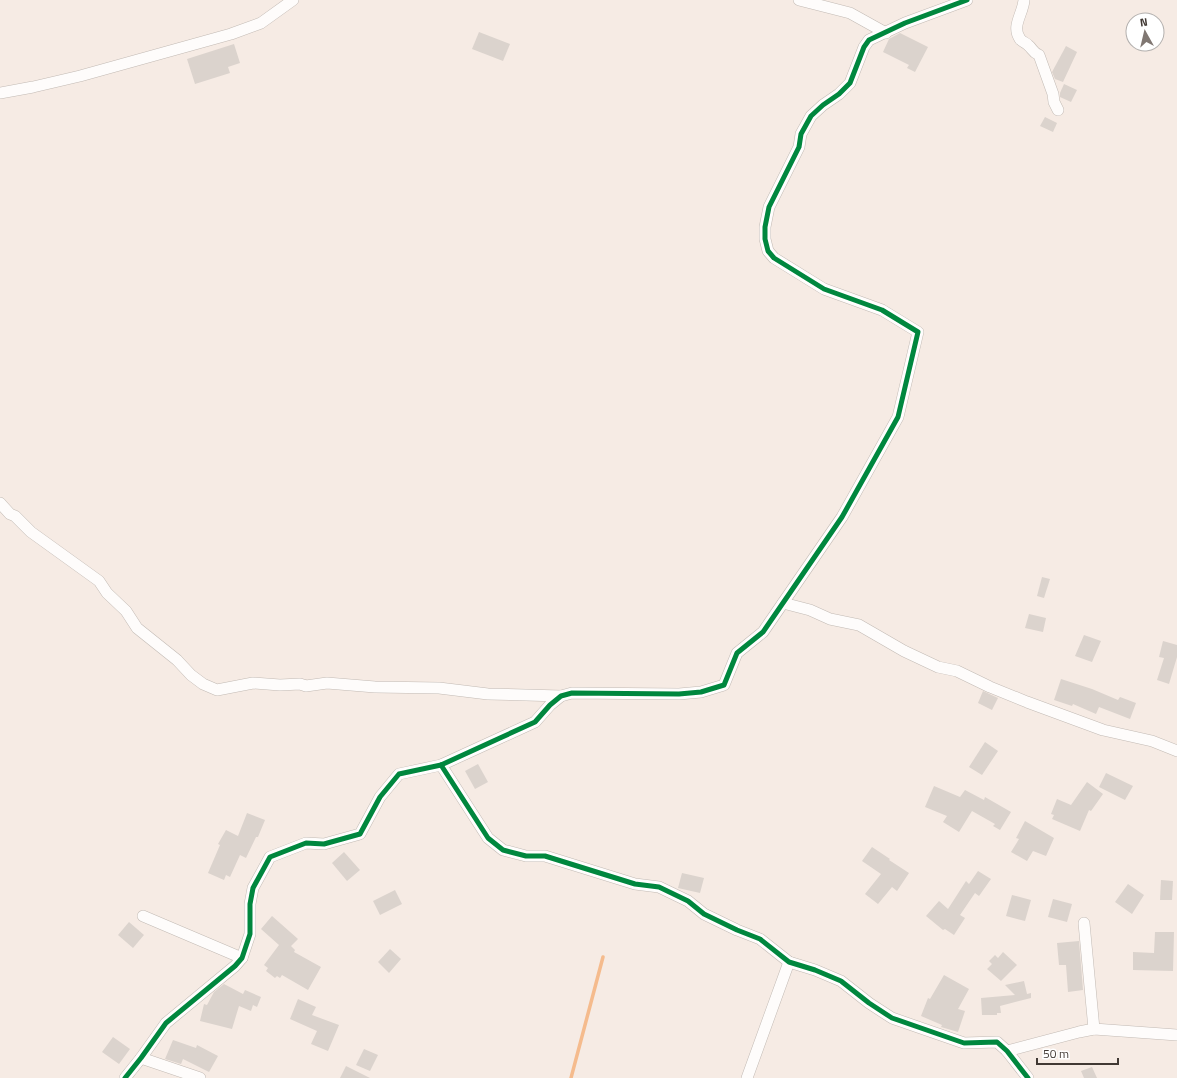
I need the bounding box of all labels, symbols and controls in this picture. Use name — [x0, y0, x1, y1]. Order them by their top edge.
north arrow — [1125, 12, 1165, 52]
text: N — [1139, 14, 1148, 31]
scale bar — [1037, 1040, 1118, 1066]
text: 50 m — [1043, 1044, 1069, 1063]

